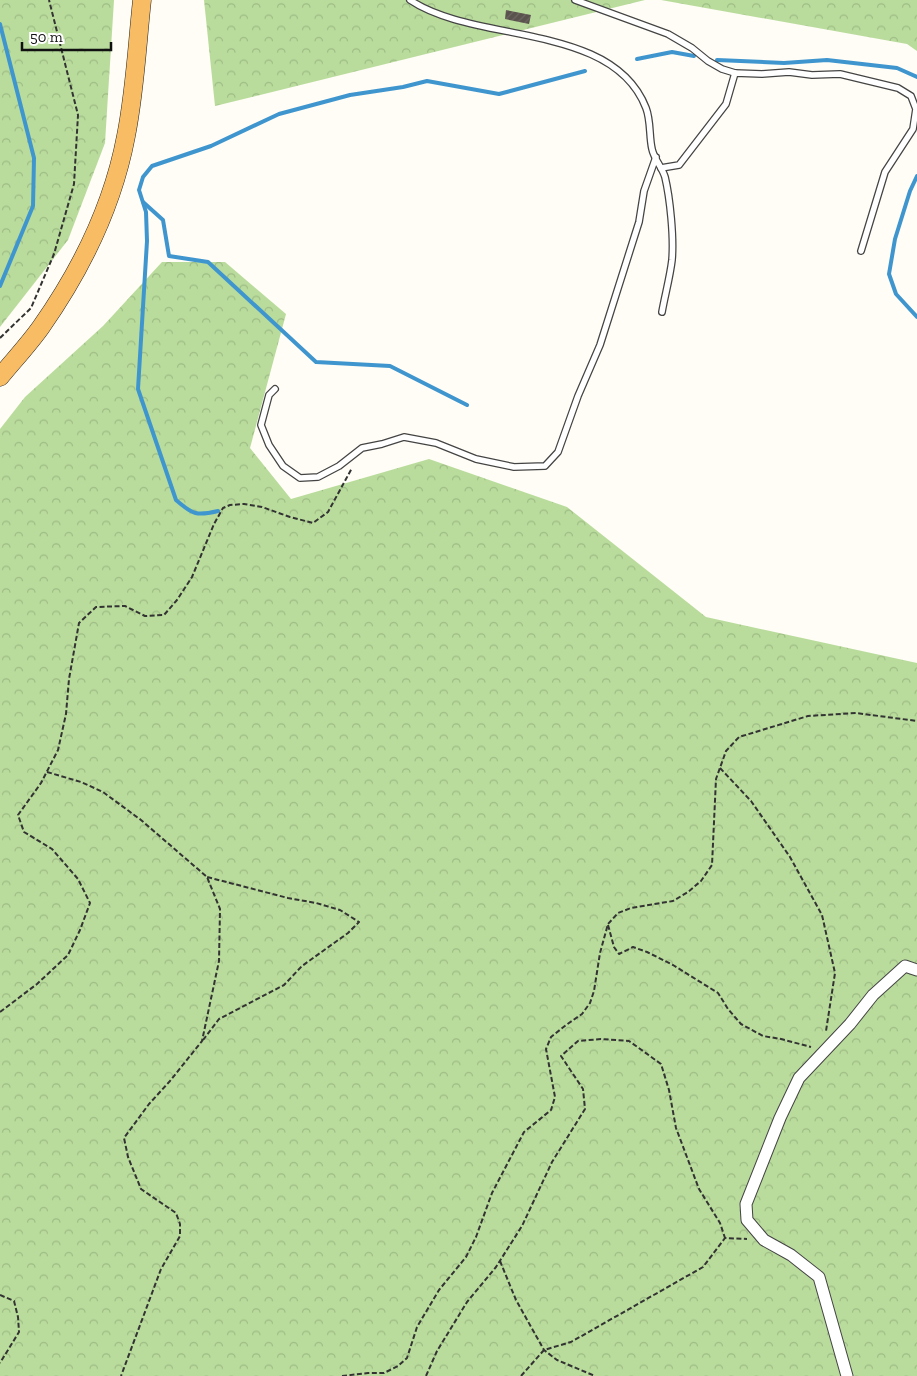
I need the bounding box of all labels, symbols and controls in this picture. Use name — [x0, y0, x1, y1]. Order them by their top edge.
scale bar — [22, 20, 111, 52]
text: 50 m — [30, 28, 63, 46]

